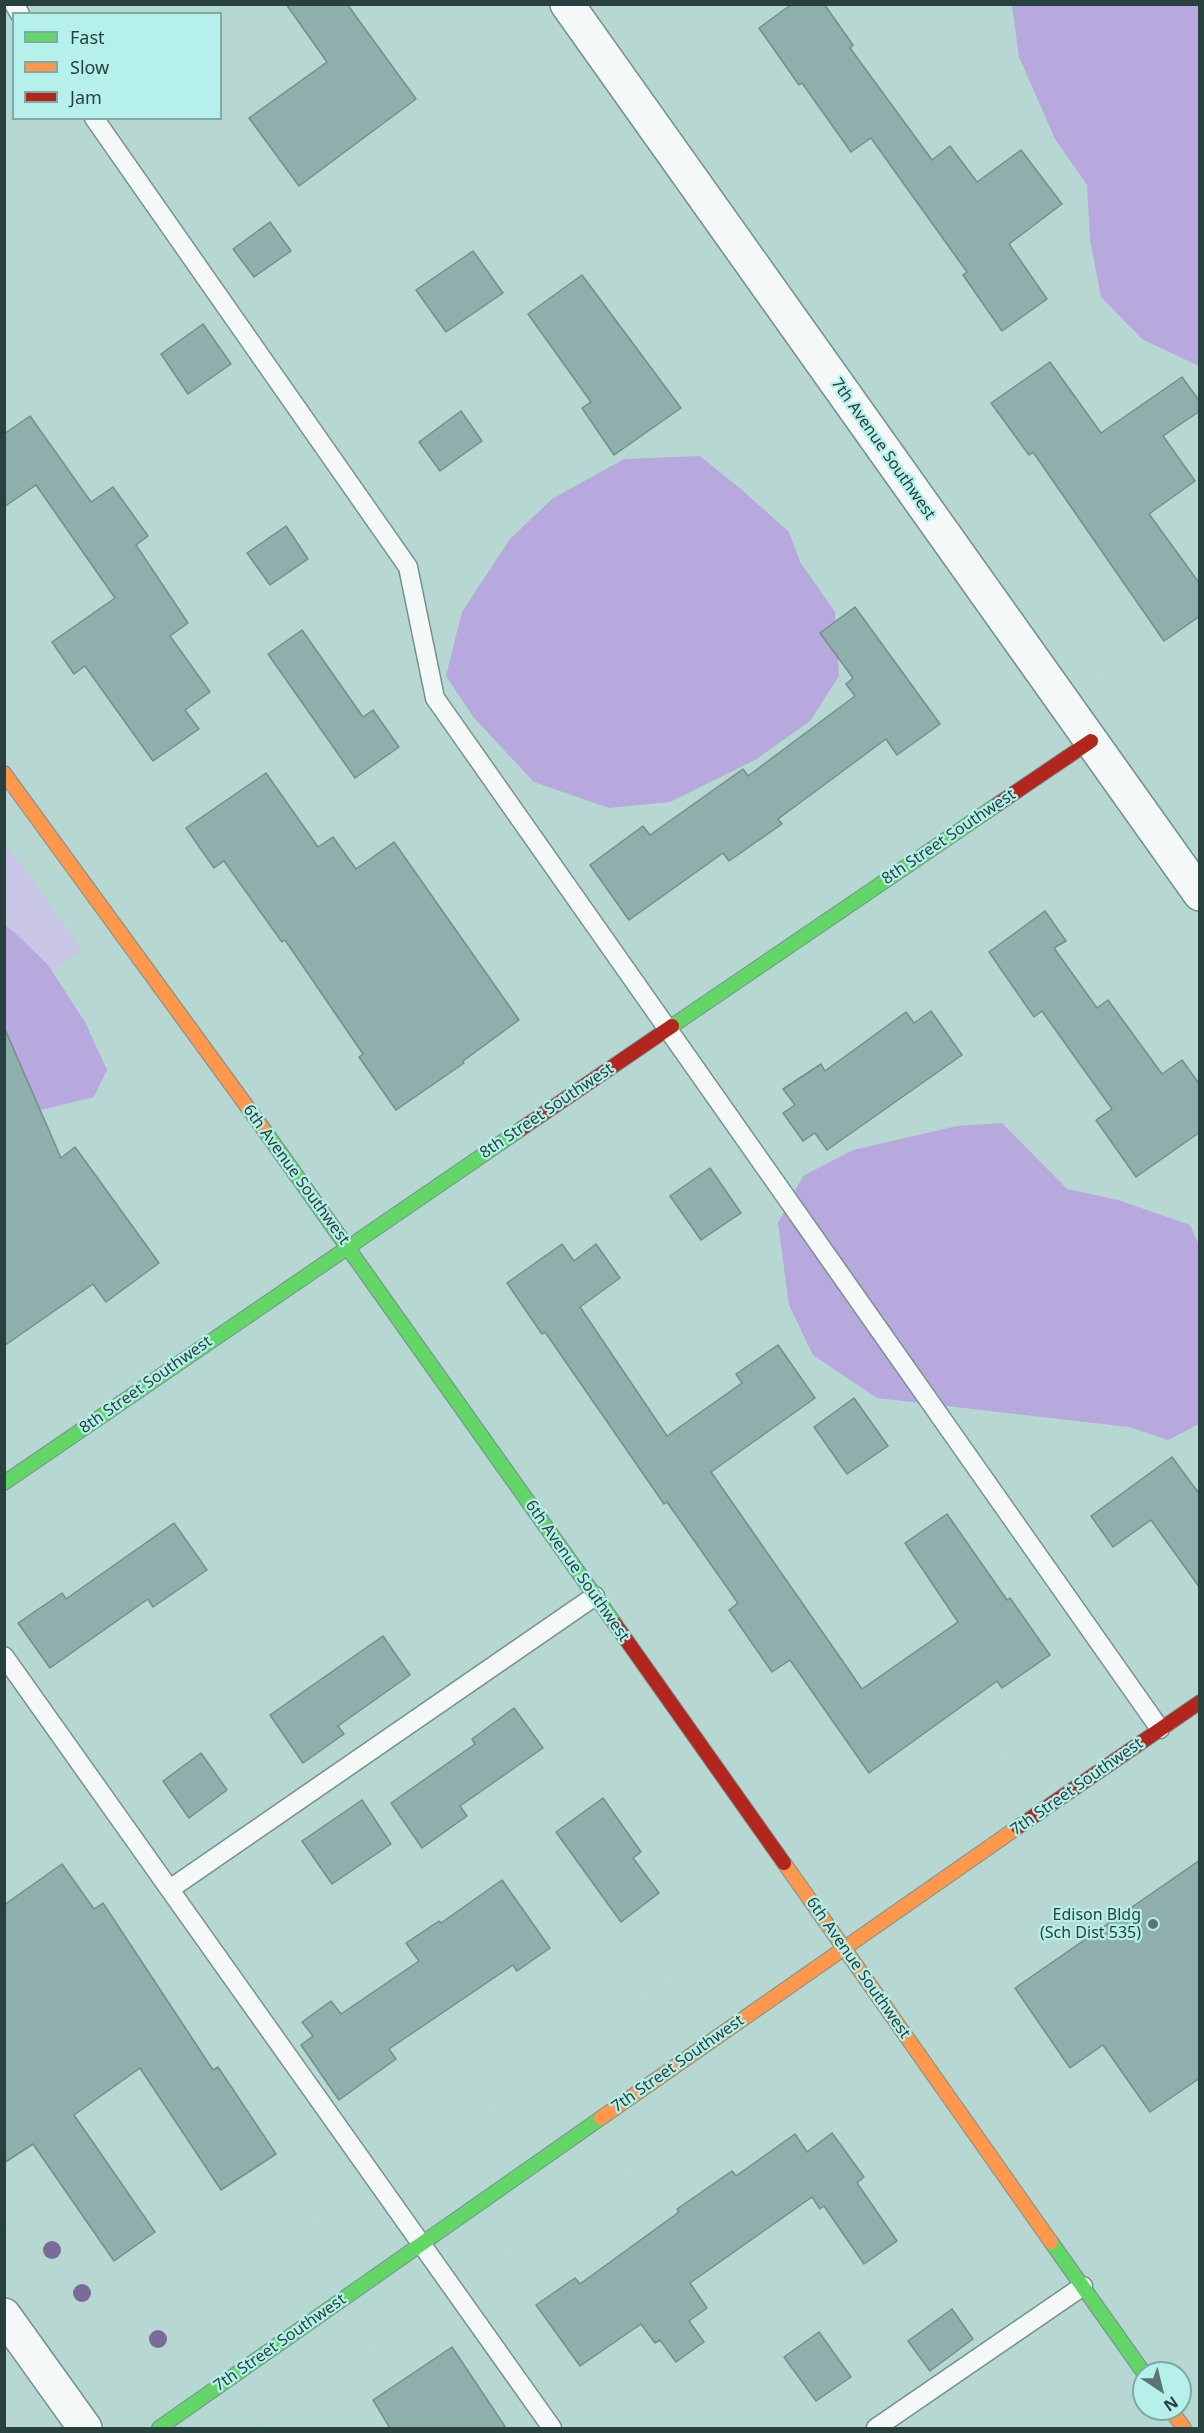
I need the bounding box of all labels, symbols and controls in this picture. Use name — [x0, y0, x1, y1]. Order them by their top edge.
legend — [12, 12, 222, 120]
text: Fast — [70, 25, 105, 49]
text: Slow — [70, 55, 109, 79]
text: Jam — [70, 85, 102, 109]
street label: 7th Avenue Southwest — [827, 375, 939, 523]
street label: 8th Street Southwest — [879, 785, 1019, 889]
street label: 8th Street Southwest — [477, 1059, 617, 1163]
street label: 6th Avenue Southwest — [239, 1101, 353, 1249]
street label: 8th Street Southwest — [76, 1332, 216, 1438]
street label: 6th Avenue Southwest — [521, 1497, 633, 1645]
street label: 7th Street Southwest — [1007, 1734, 1147, 1840]
street label: 6th Avenue Southwest — [802, 1894, 914, 2042]
place label: Edison Bldg (Sch Dist 535) — [1040, 1905, 1141, 1943]
marker: Edison Bldg (Sch Dist 535) — [1146, 1917, 1160, 1931]
street label: 7th Street Southwest — [608, 2011, 748, 2117]
street label: 7th Street Southwest — [210, 2290, 350, 2396]
north arrow — [1132, 2361, 1192, 2421]
text: N — [1160, 2391, 1183, 2417]

